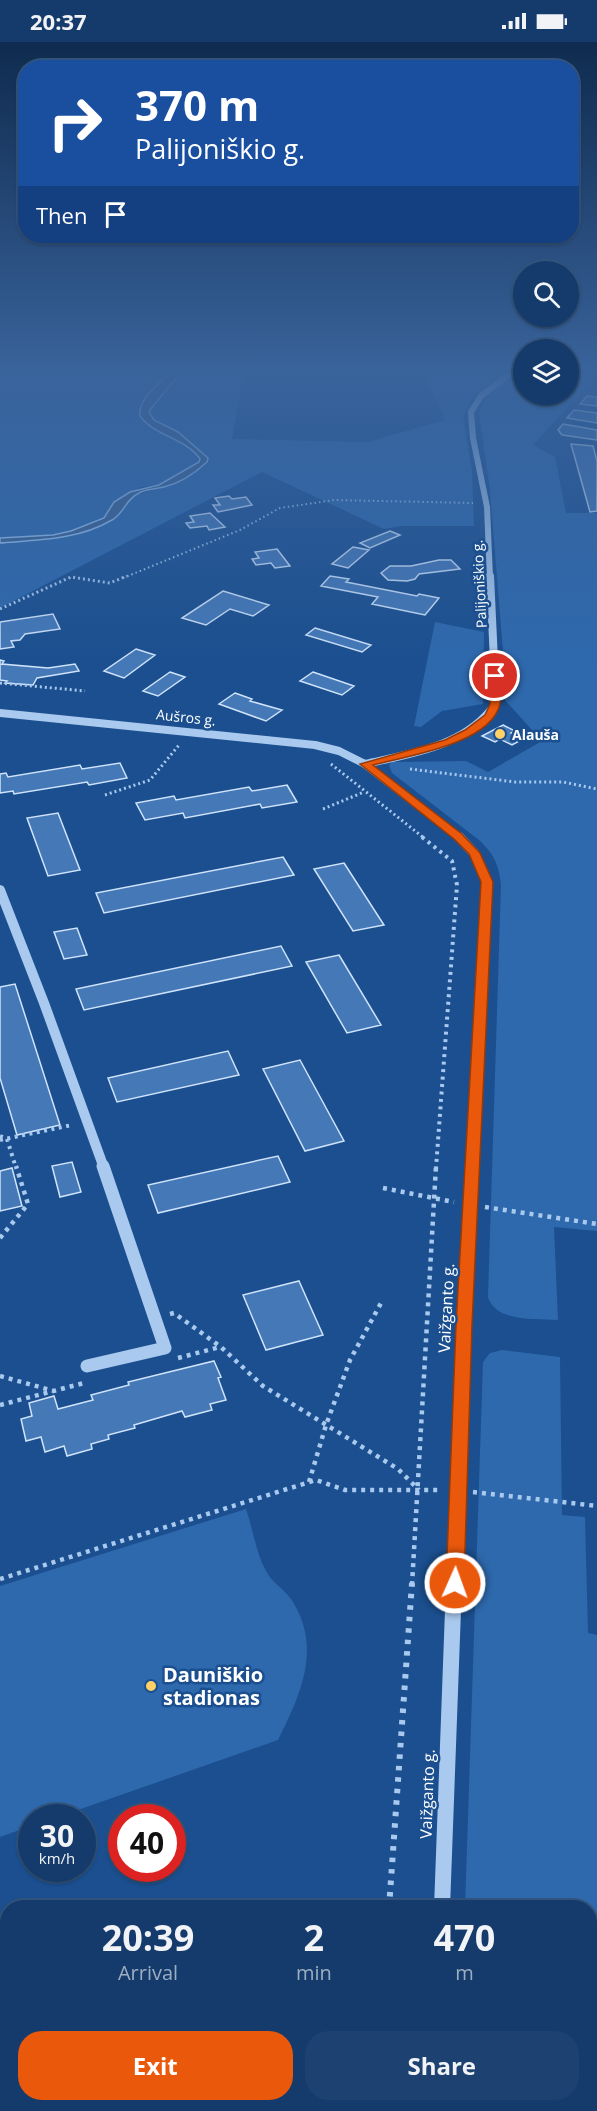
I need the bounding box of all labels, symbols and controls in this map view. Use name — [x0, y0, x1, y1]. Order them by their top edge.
text: 20:37 — [30, 6, 87, 36]
text: 370 m — [135, 76, 259, 133]
icon: right — [36, 84, 114, 162]
text: Palijoniškio g. — [135, 130, 305, 167]
icon: arrive — [99, 198, 132, 231]
text: Then — [36, 200, 87, 230]
map controls — [513, 261, 579, 405]
button: search — [513, 261, 579, 327]
button: layers — [513, 339, 579, 405]
street label: Palijoniškio g. — [467, 539, 491, 629]
pin — [469, 650, 520, 701]
icon: arrive — [478, 659, 511, 692]
street label: Aušros g. — [155, 704, 217, 730]
place label: Alauša — [512, 725, 559, 744]
marker: Alauša — [493, 727, 507, 741]
street label: Vaižganto g. — [433, 1263, 459, 1353]
position arrow — [423, 1551, 487, 1615]
place label: Dauniškio stadionas — [163, 1661, 263, 1711]
marker: Dauniškio stadionas — [144, 1679, 158, 1693]
street label: Vaižganto g. — [414, 1749, 440, 1839]
speed limit sign: 40 — [108, 1804, 186, 1882]
text: 30 — [40, 1815, 74, 1856]
text: km/h — [39, 1848, 75, 1868]
text: 20:39 — [102, 1913, 194, 1962]
text: 2 — [304, 1913, 324, 1962]
text: 470 — [434, 1913, 495, 1962]
text: Arrival — [118, 1959, 178, 1986]
text: min — [296, 1959, 332, 1986]
text: m — [455, 1959, 474, 1986]
button: Exit — [18, 2031, 293, 2100]
button: Share — [305, 2031, 579, 2100]

